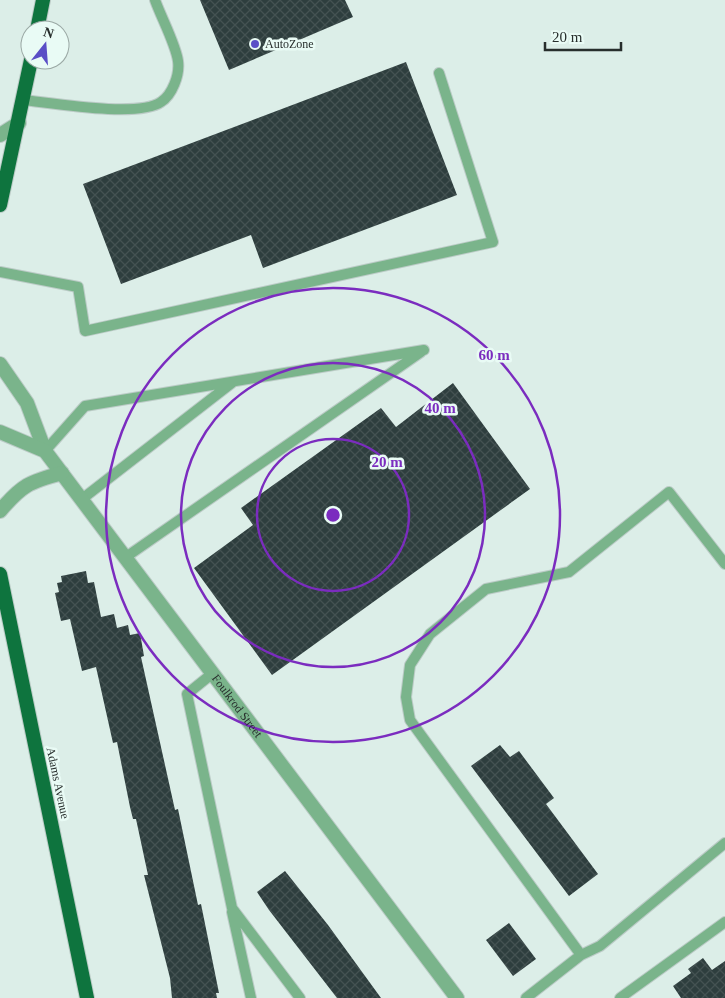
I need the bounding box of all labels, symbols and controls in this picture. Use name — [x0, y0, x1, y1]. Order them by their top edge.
north arrow — [20, 20, 70, 70]
scale bar — [545, 20, 621, 52]
text: N — [42, 24, 56, 42]
text: 20 m — [552, 29, 583, 45]
place label: AutoZone — [265, 37, 314, 51]
marker: AutoZone — [249, 38, 261, 50]
text: 60 m — [478, 347, 510, 363]
text: 40 m — [424, 400, 456, 416]
text: 20 m — [371, 454, 403, 470]
centre of rings — [324, 506, 342, 524]
street label: Foulkrod Street — [209, 672, 266, 741]
street label: Adams Avenue — [44, 746, 72, 820]

